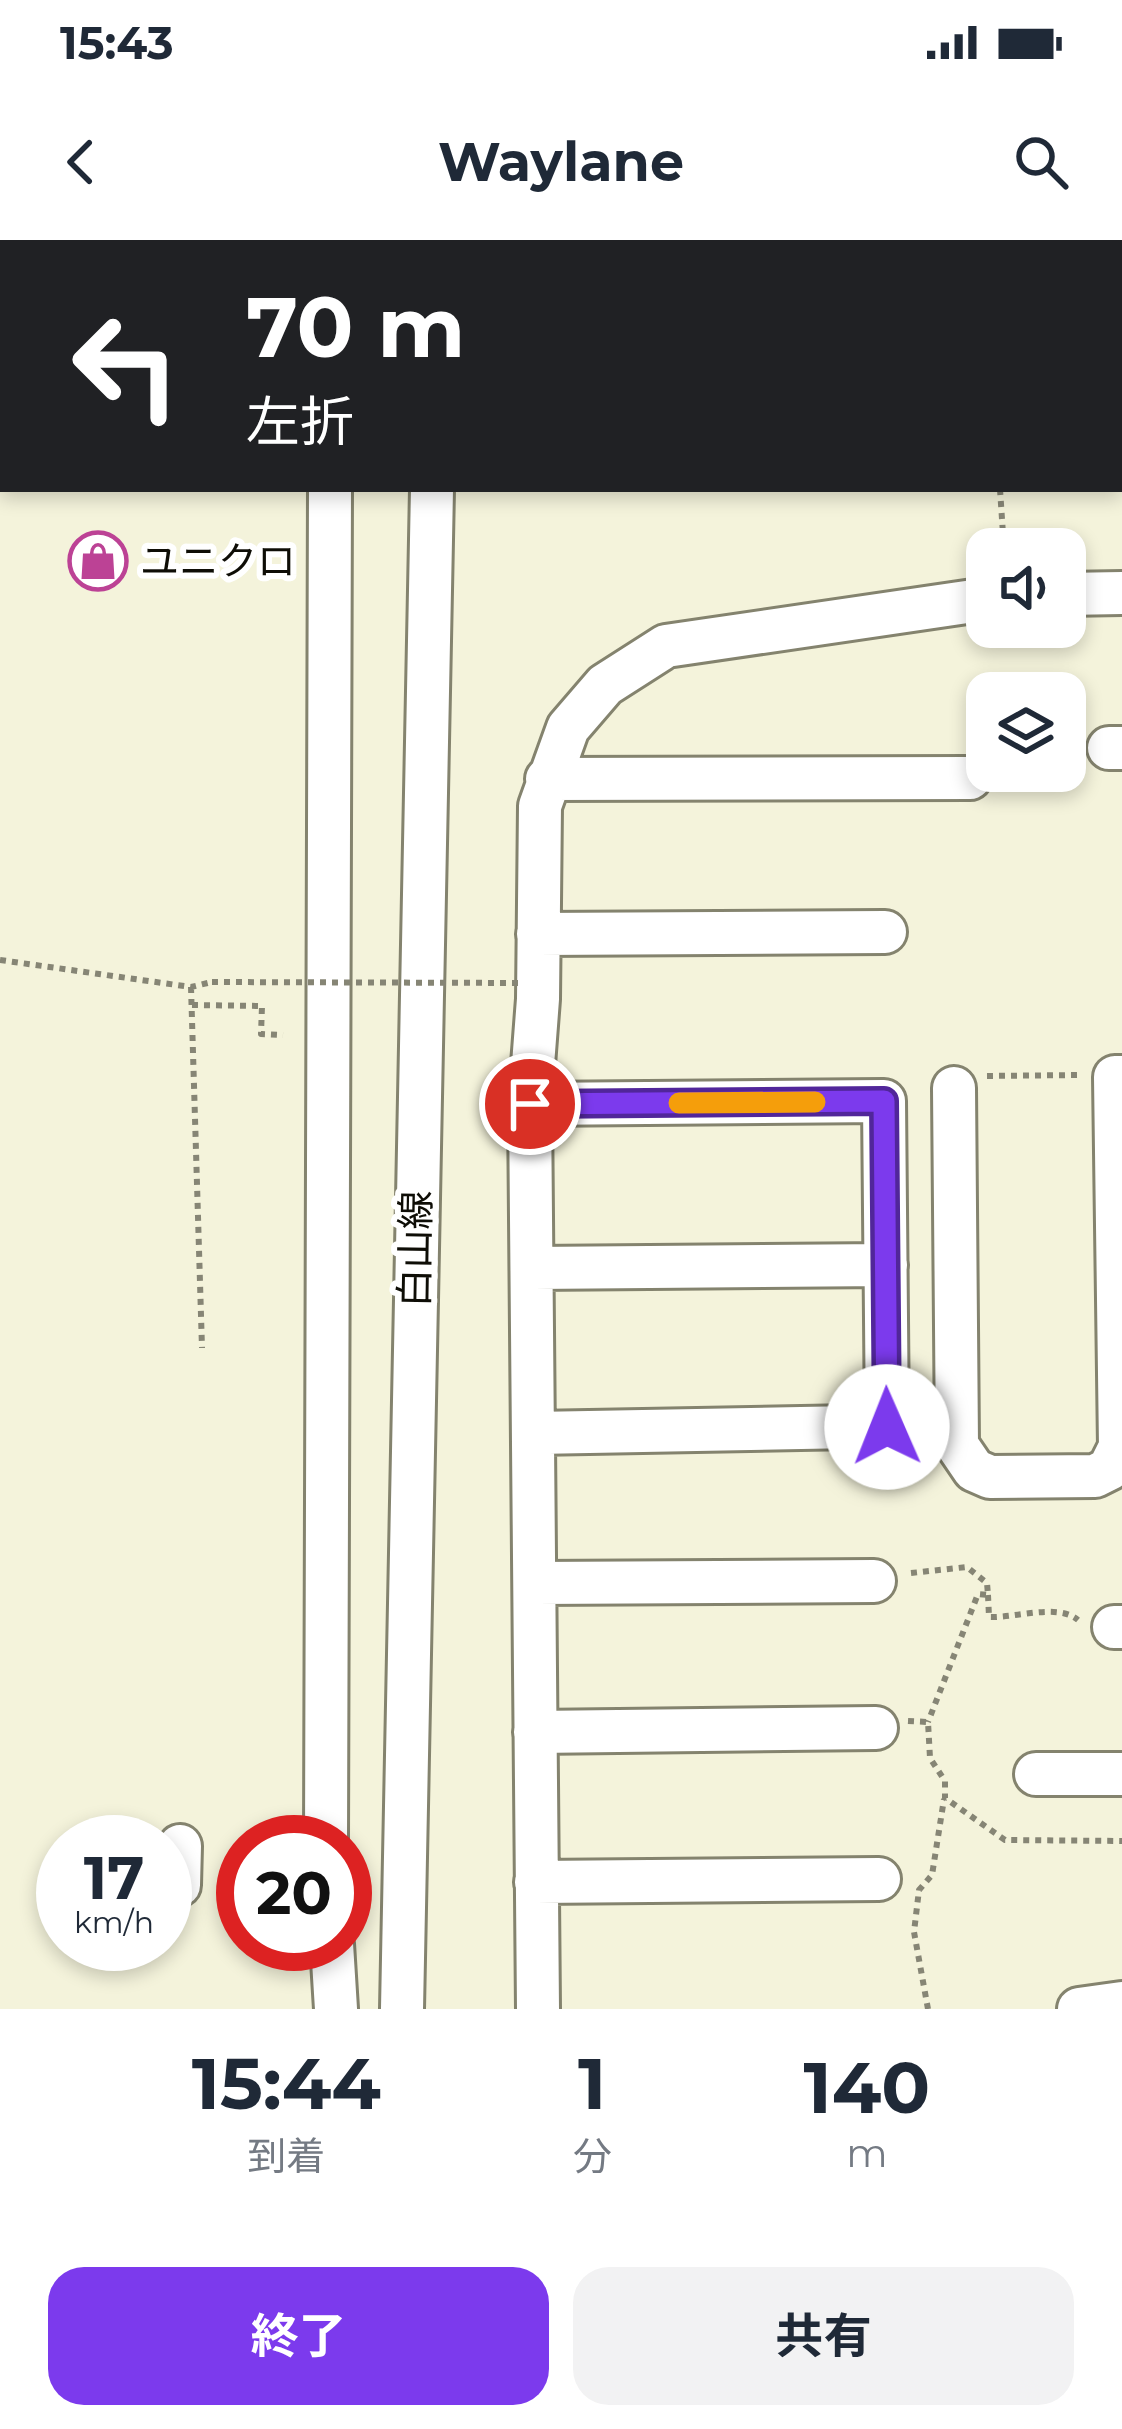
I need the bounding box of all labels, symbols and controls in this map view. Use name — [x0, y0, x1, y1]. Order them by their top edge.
text: 15:43 — [60, 15, 174, 70]
icon: back — [48, 129, 114, 195]
text: Waylane — [438, 129, 684, 195]
icon: search — [1008, 129, 1074, 195]
text: 70 m — [246, 276, 465, 378]
icon: left — [48, 288, 204, 444]
text: 左折 — [246, 389, 354, 455]
map controls — [966, 528, 1086, 792]
button: sound — [966, 528, 1086, 648]
shop icon: ユニクロ — [67, 530, 129, 592]
place label: ユニクロ — [140, 537, 296, 585]
button: layers — [966, 672, 1086, 792]
pin — [479, 1053, 581, 1155]
icon: arrive — [497, 1071, 563, 1137]
street label: 白山線 — [390, 1190, 440, 1308]
position arrow — [824, 1364, 950, 1490]
speed limit sign: 20 — [216, 1815, 372, 1971]
text: 17 — [84, 1841, 144, 1914]
text: km/h — [74, 1904, 154, 1941]
text: 15:44 — [192, 2039, 381, 2127]
text: 1 — [578, 2039, 606, 2127]
text: 140 — [803, 2043, 930, 2131]
text: m — [846, 2129, 888, 2177]
text: 到着 — [247, 2132, 325, 2180]
text: 分 — [573, 2132, 612, 2180]
button: 終了 — [48, 2267, 549, 2405]
button: 共有 — [573, 2267, 1074, 2405]

